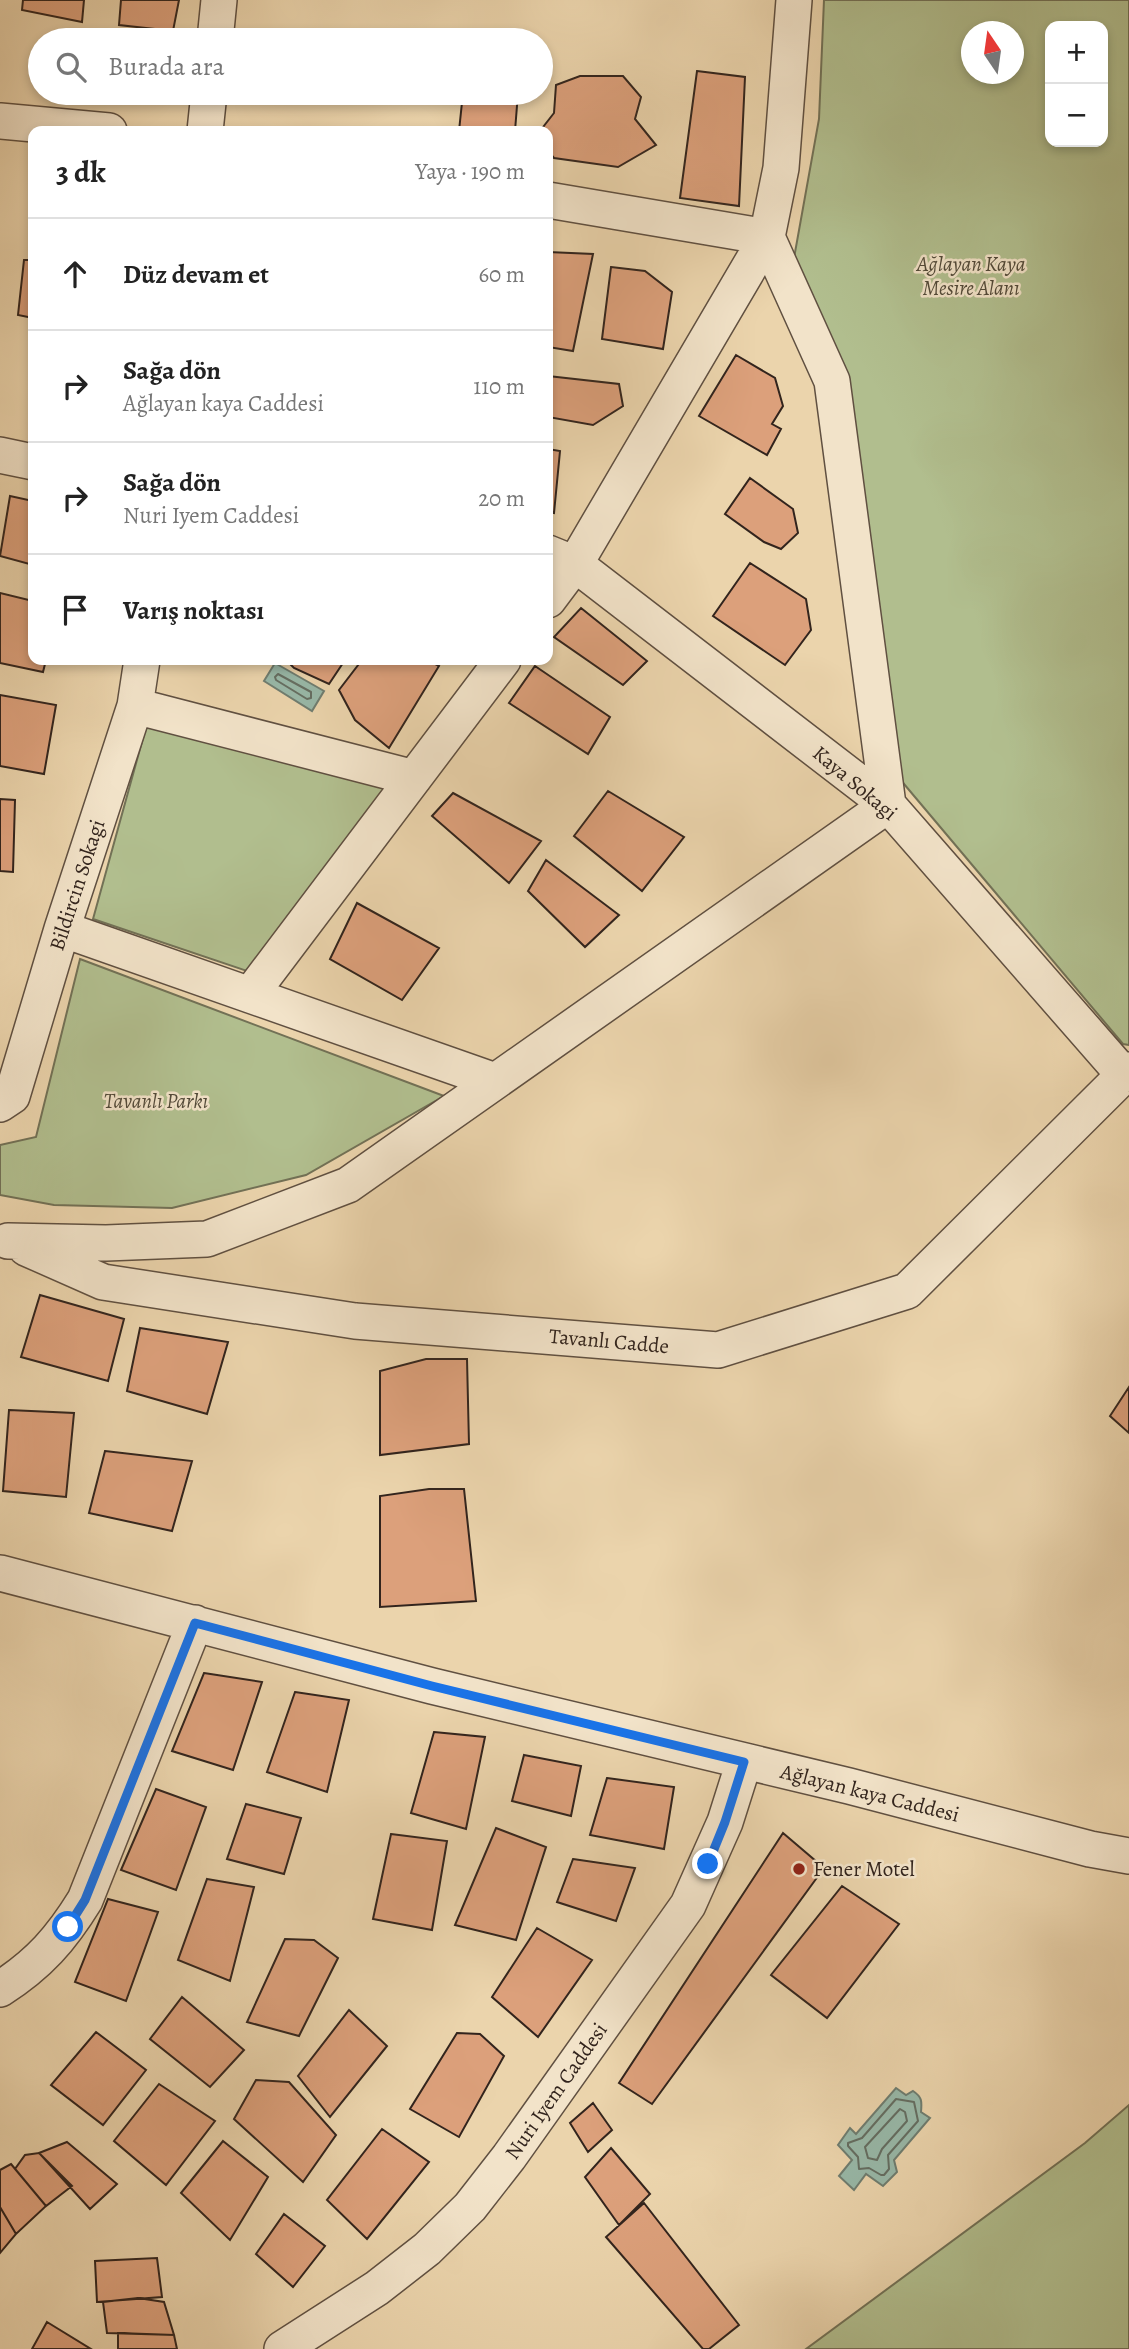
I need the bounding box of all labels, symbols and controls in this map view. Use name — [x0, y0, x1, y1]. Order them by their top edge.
north arrow — [961, 21, 1024, 84]
map controls — [1045, 21, 1108, 147]
button: + — [1045, 21, 1108, 84]
search box — [28, 28, 553, 105]
icon: search — [52, 48, 90, 86]
text: Burada ara — [108, 49, 225, 84]
button: − — [1045, 84, 1108, 147]
text: 3 dk — [56, 152, 106, 192]
text: Yaya · 190 m — [415, 156, 525, 187]
park label: Ağlayan Kaya Mesire Alanı — [916, 250, 1026, 302]
icon: ahead — [56, 255, 94, 293]
text: Düz devam et — [123, 257, 269, 292]
text: 60 m — [478, 259, 525, 290]
text: Sağa dön — [123, 353, 221, 388]
icon: right — [56, 367, 94, 405]
text: 110 m — [473, 371, 525, 402]
text: Ağlayan kaya Caddesi — [123, 388, 324, 419]
text: Sağa dön — [123, 465, 221, 500]
icon: right — [56, 479, 94, 517]
text: 20 m — [478, 483, 525, 514]
text: Nuri Iyem Caddesi — [123, 500, 299, 531]
icon: arrive — [56, 591, 94, 629]
text: Varış noktası — [123, 593, 264, 628]
street label: Kaya Sokagi — [807, 739, 903, 827]
street label: Bildircin Sokagi — [43, 816, 111, 954]
park label: Tavanlı Parkı — [104, 1087, 208, 1115]
street label: Tavanlı Cadde — [548, 1322, 670, 1360]
street label: Ağlayan kaya Caddesi — [777, 1757, 962, 1829]
route end — [692, 1848, 723, 1879]
place label: Fener Motel — [813, 1855, 915, 1883]
marker: Fener Motel — [791, 1861, 807, 1877]
route start — [52, 1911, 83, 1942]
street label: Nuri Iyem Caddesi — [498, 2017, 614, 2165]

